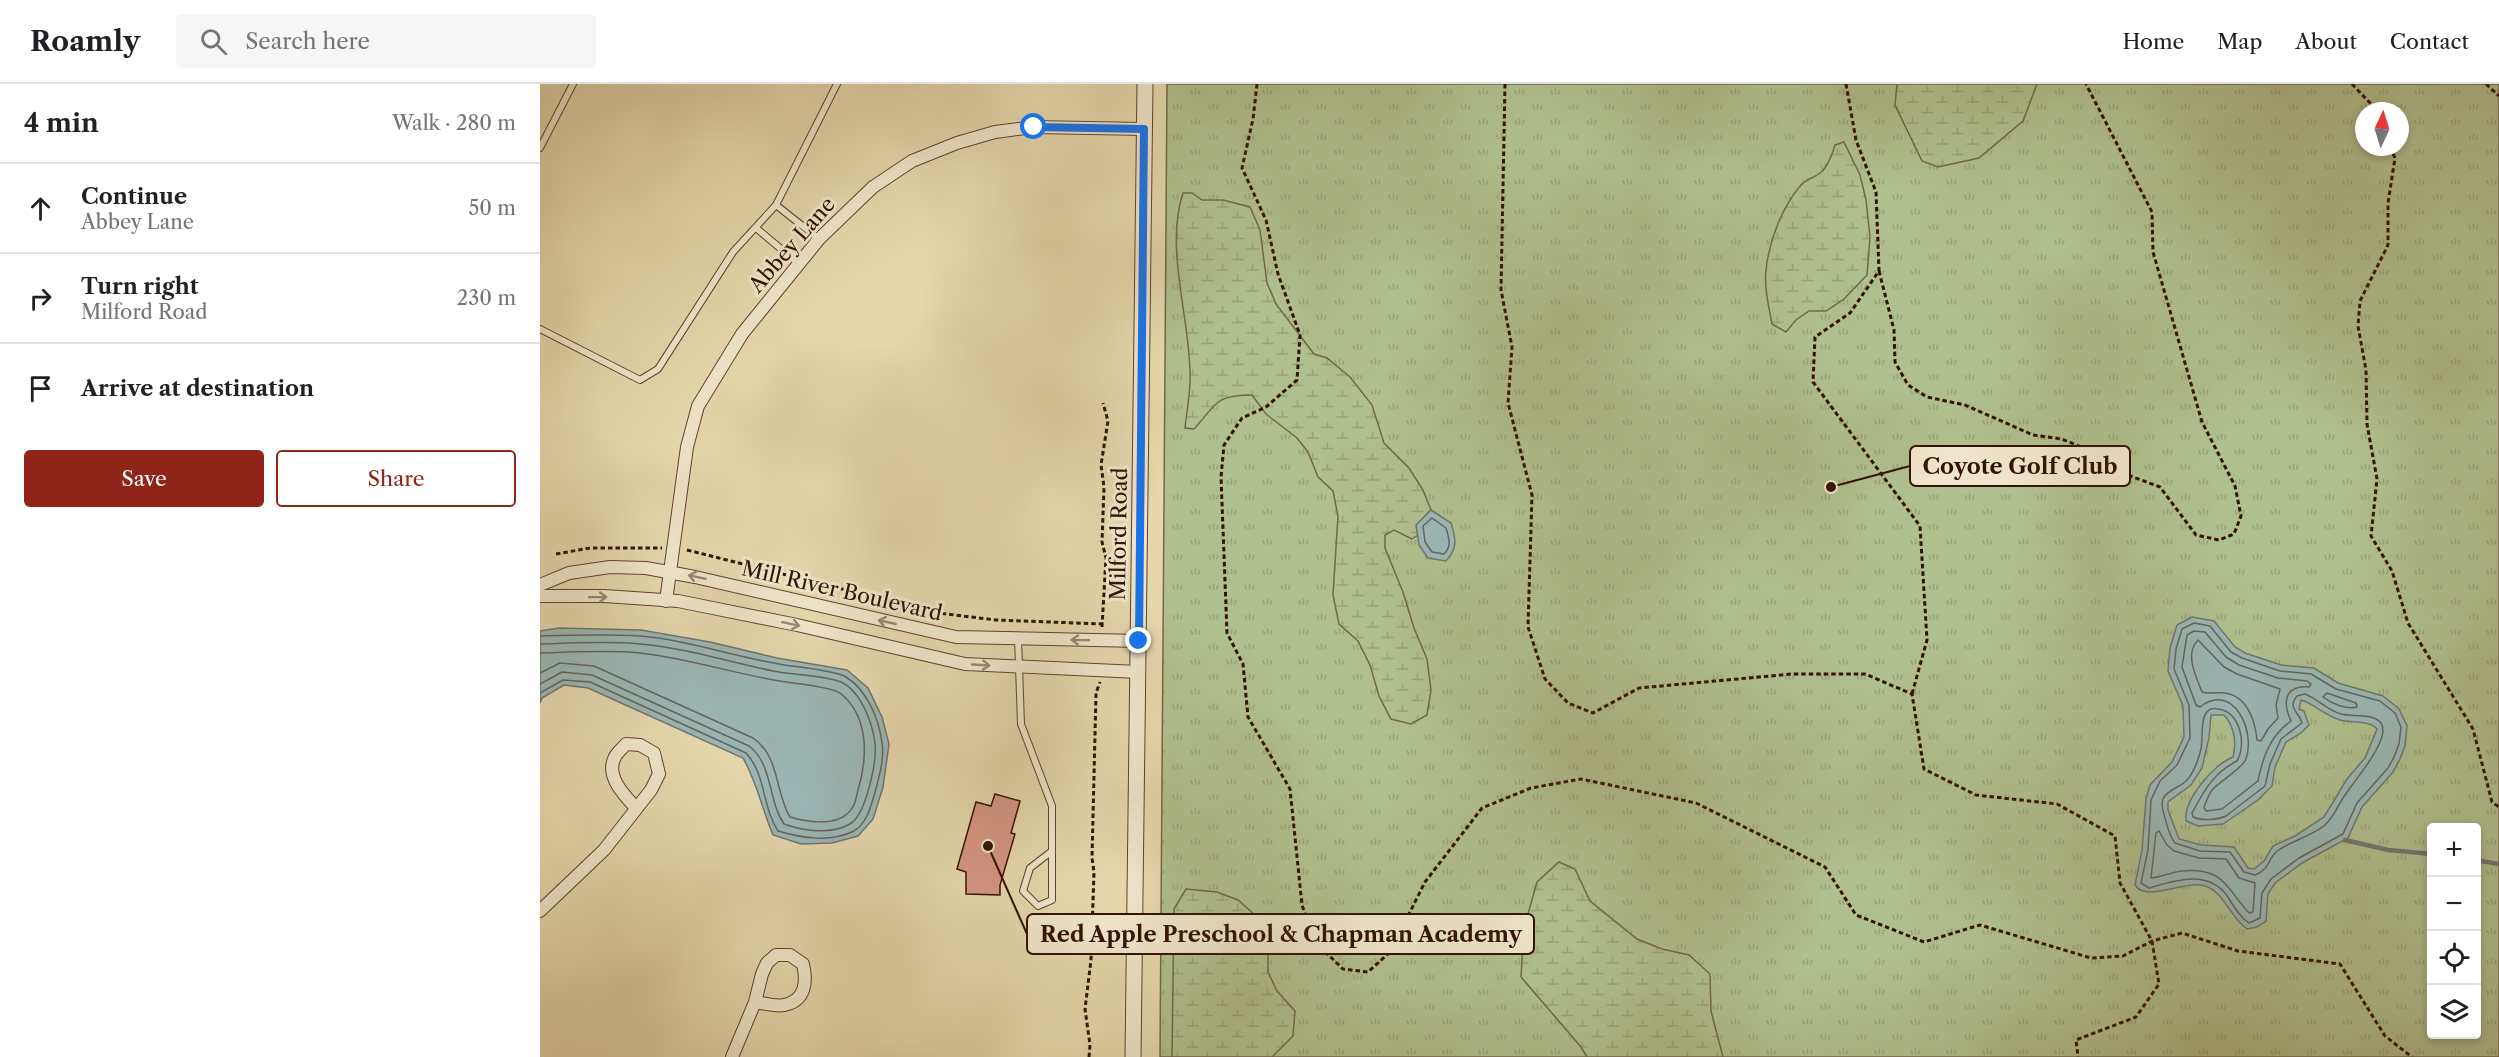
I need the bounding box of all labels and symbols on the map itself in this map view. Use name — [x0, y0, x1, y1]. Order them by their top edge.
north arrow — [2355, 102, 2409, 156]
route start — [1020, 113, 1046, 139]
street label: Abbey Lane — [743, 192, 840, 298]
callout: Coyote Golf Club — [1910, 446, 2130, 486]
text: Coyote Golf Club — [1922, 453, 2118, 480]
street label: Milford Road — [1105, 467, 1132, 601]
street label: Mill River Boulevard — [739, 555, 945, 626]
one-way arrow — [688, 571, 707, 582]
one-way arrow — [588, 591, 608, 603]
one-way arrow — [878, 616, 897, 628]
one-way arrow — [781, 619, 800, 630]
route end — [1125, 627, 1151, 653]
one-way arrow — [1071, 634, 1091, 645]
one-way arrow — [971, 659, 991, 670]
callout: Red Apple Preschool & Chapman Academy — [1027, 914, 1534, 954]
text: Red Apple Preschool & Chapman Academy — [1040, 921, 1522, 948]

